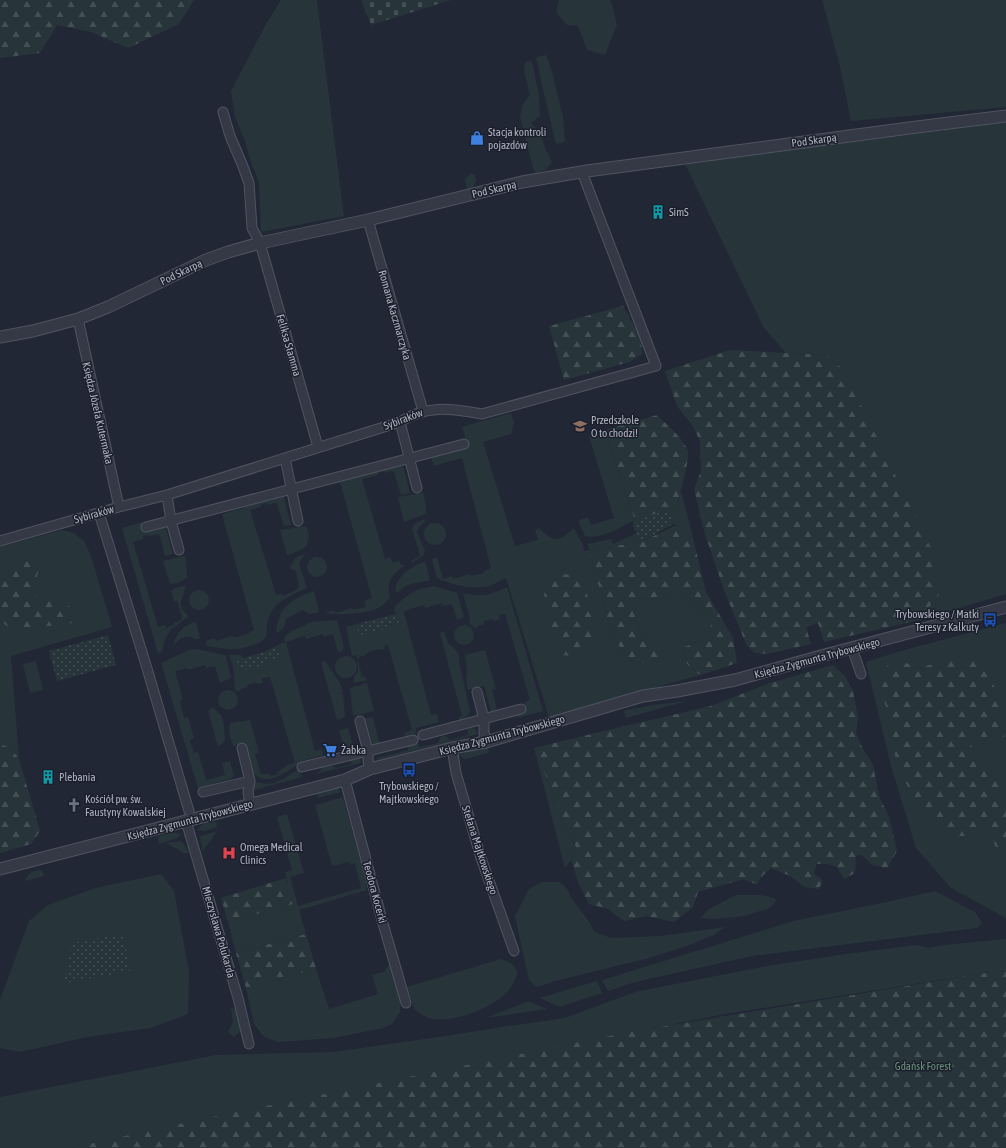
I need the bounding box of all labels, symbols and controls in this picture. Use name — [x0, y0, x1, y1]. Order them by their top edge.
place label: Stacja kontroli pojazdów — [488, 126, 546, 151]
shop icon: Stacja kontroli pojazdów — [469, 130, 485, 146]
street label: Pod Skarpą — [791, 131, 837, 149]
street label: Pod Skarpą — [471, 178, 517, 200]
building icon: SimS — [650, 204, 666, 220]
place label: SimS — [669, 206, 689, 218]
street label: Pod Skarpą — [158, 257, 204, 287]
street label: Romana Kaczmarczyka — [376, 269, 414, 361]
street label: Feliksa Stamma — [274, 313, 304, 377]
street label: Księdza Józefa Kutermaka — [80, 361, 116, 465]
street label: Sybiraków — [382, 406, 425, 432]
place label: Przedszkole O to chodzi! — [591, 414, 639, 439]
school or university icon: Przedszkole O to chodzi! — [572, 418, 588, 434]
street label: Sybiraków — [73, 502, 116, 525]
place label: Trybowskiego / Matki Teresy z Kalkuty — [895, 608, 979, 633]
bus stop icon: Trybowskiego / Matki Teresy z Kalkuty — [982, 612, 998, 628]
street label: Księdza Zygmunta Trybowskiego — [753, 635, 881, 681]
street label: Księdza Zygmunta Trybowskiego — [438, 712, 566, 758]
supermarket icon: Żabka — [322, 742, 338, 758]
place label: Żabka — [341, 744, 366, 756]
bus stop icon: Trybowskiego / Majtkowskiego — [401, 762, 417, 778]
building icon: Plebania — [40, 769, 56, 785]
place label: Plebania — [59, 771, 96, 783]
place label: Trybowskiego / Majtkowskiego — [379, 780, 439, 805]
place label: Kościół pw. św. Faustyny Kowalskiej — [85, 793, 166, 818]
church icon: Kościół pw. św. Faustyny Kowalskiej — [66, 797, 82, 813]
street label: Księdza Zygmunta Trybowskiego — [126, 797, 254, 843]
street label: Stefana Majtkowskiego — [460, 804, 500, 896]
place label: Omega Medical Clinics — [240, 841, 303, 866]
hospital icon: Omega Medical Clinics — [221, 845, 237, 861]
street label: Teodora Kocerki — [361, 860, 389, 924]
street label: Mieczysława Połukarda — [200, 885, 238, 979]
park label: Gdańsk Forest — [895, 1060, 951, 1072]

